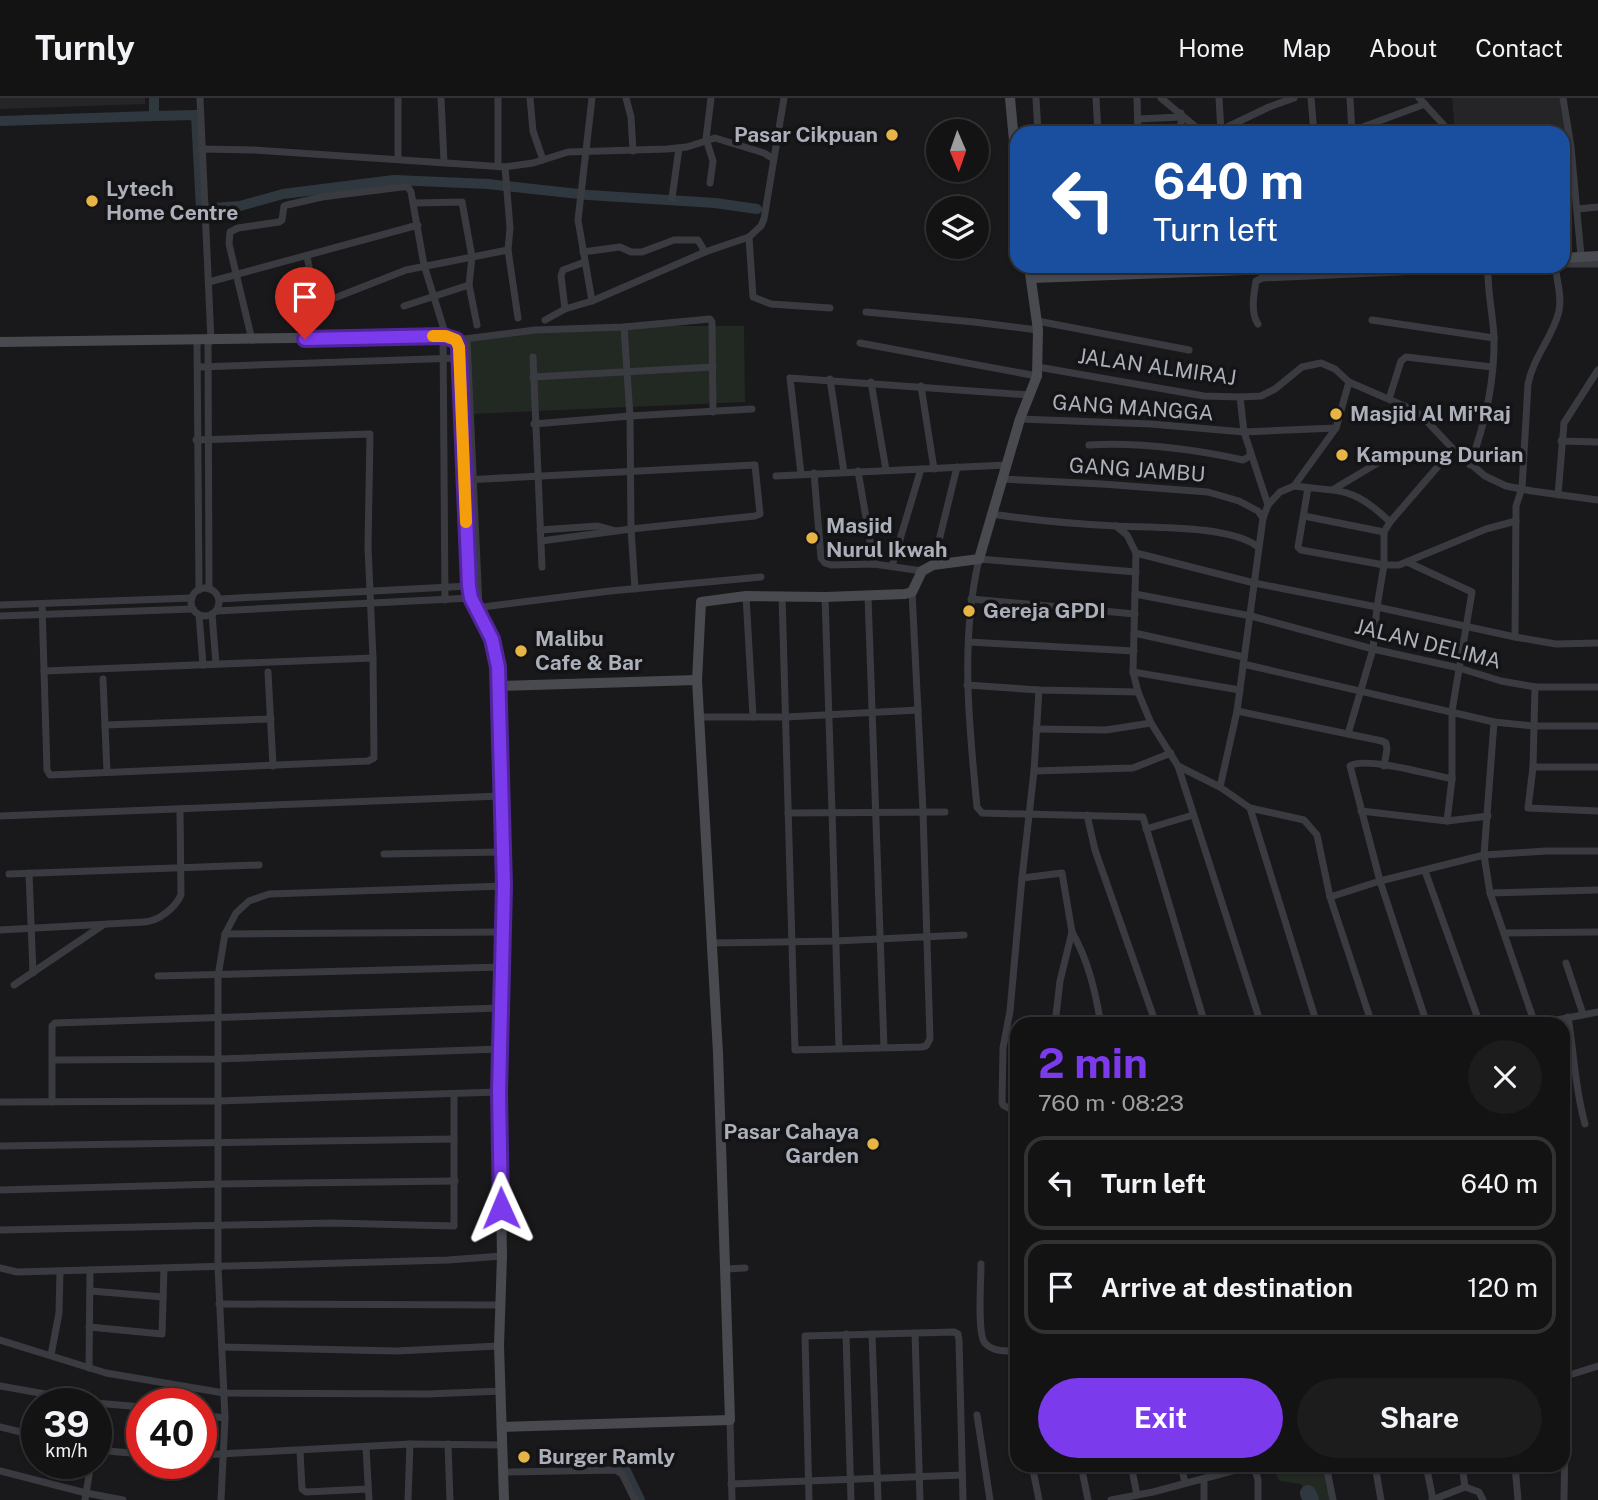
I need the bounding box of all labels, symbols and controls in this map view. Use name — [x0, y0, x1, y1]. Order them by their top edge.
text: Turnly — [35, 29, 135, 67]
text: Home — [1178, 34, 1244, 62]
text: Map — [1282, 34, 1331, 62]
text: About — [1369, 34, 1437, 62]
text: Contact — [1475, 34, 1563, 62]
north arrow — [926, 119, 989, 182]
map controls — [926, 119, 989, 259]
place label: Pasar Cikpuan — [734, 122, 878, 147]
marker: Pasar Cikpuan — [884, 127, 900, 143]
text: 640 m — [1153, 152, 1304, 210]
icon: left — [1038, 154, 1129, 245]
place label: Lytech Home Centre — [106, 176, 238, 225]
marker: Lytech Home Centre — [84, 193, 100, 209]
button: layers — [926, 196, 989, 259]
text: Turn left — [1153, 211, 1278, 248]
pin — [275, 267, 335, 339]
icon: arrive — [286, 278, 324, 316]
street label: JALAN ALMIRAJ — [1076, 343, 1238, 390]
street label: GANG MANGGA — [1051, 389, 1215, 426]
place label: Masjid Al Mi'Raj — [1350, 401, 1511, 426]
marker: Masjid Al Mi'Raj — [1328, 406, 1344, 422]
place label: Kampung Durian — [1356, 442, 1523, 467]
marker: Kampung Durian — [1334, 447, 1350, 463]
street label: GANG JAMBU — [1068, 452, 1206, 487]
place label: Masjid Nurul Ikwah — [826, 513, 947, 562]
marker: Masjid Nurul Ikwah — [804, 530, 820, 546]
place label: Gereja GPDI — [983, 598, 1106, 623]
marker: Gereja GPDI — [961, 603, 977, 619]
street label: JALAN DELIMA — [1352, 613, 1504, 674]
place label: Malibu Cafe & Bar — [535, 626, 643, 675]
marker: Malibu Cafe & Bar — [513, 643, 529, 659]
text: 2 min — [1038, 1038, 1148, 1087]
button: close — [1468, 1040, 1542, 1114]
text: 760 m · 08:23 — [1038, 1089, 1184, 1116]
place label: Pasar Cahaya Garden — [723, 1119, 859, 1168]
marker: Pasar Cahaya Garden — [865, 1136, 881, 1152]
icon: left — [1042, 1164, 1080, 1202]
text: Turn left — [1101, 1168, 1206, 1199]
text: 640 m — [1461, 1168, 1538, 1199]
position arrow — [464, 1171, 538, 1245]
icon: arrive — [1042, 1268, 1080, 1306]
text: Arrive at destination — [1101, 1272, 1353, 1303]
text: 120 m — [1467, 1272, 1538, 1303]
button: Exit — [1038, 1378, 1283, 1458]
button: Share — [1297, 1378, 1542, 1458]
speed limit sign: 40 — [126, 1388, 217, 1479]
text: 39 — [43, 1404, 90, 1445]
text: km/h — [45, 1440, 88, 1461]
place label: Burger Ramly — [538, 1444, 675, 1469]
marker: Burger Ramly — [516, 1449, 532, 1465]

